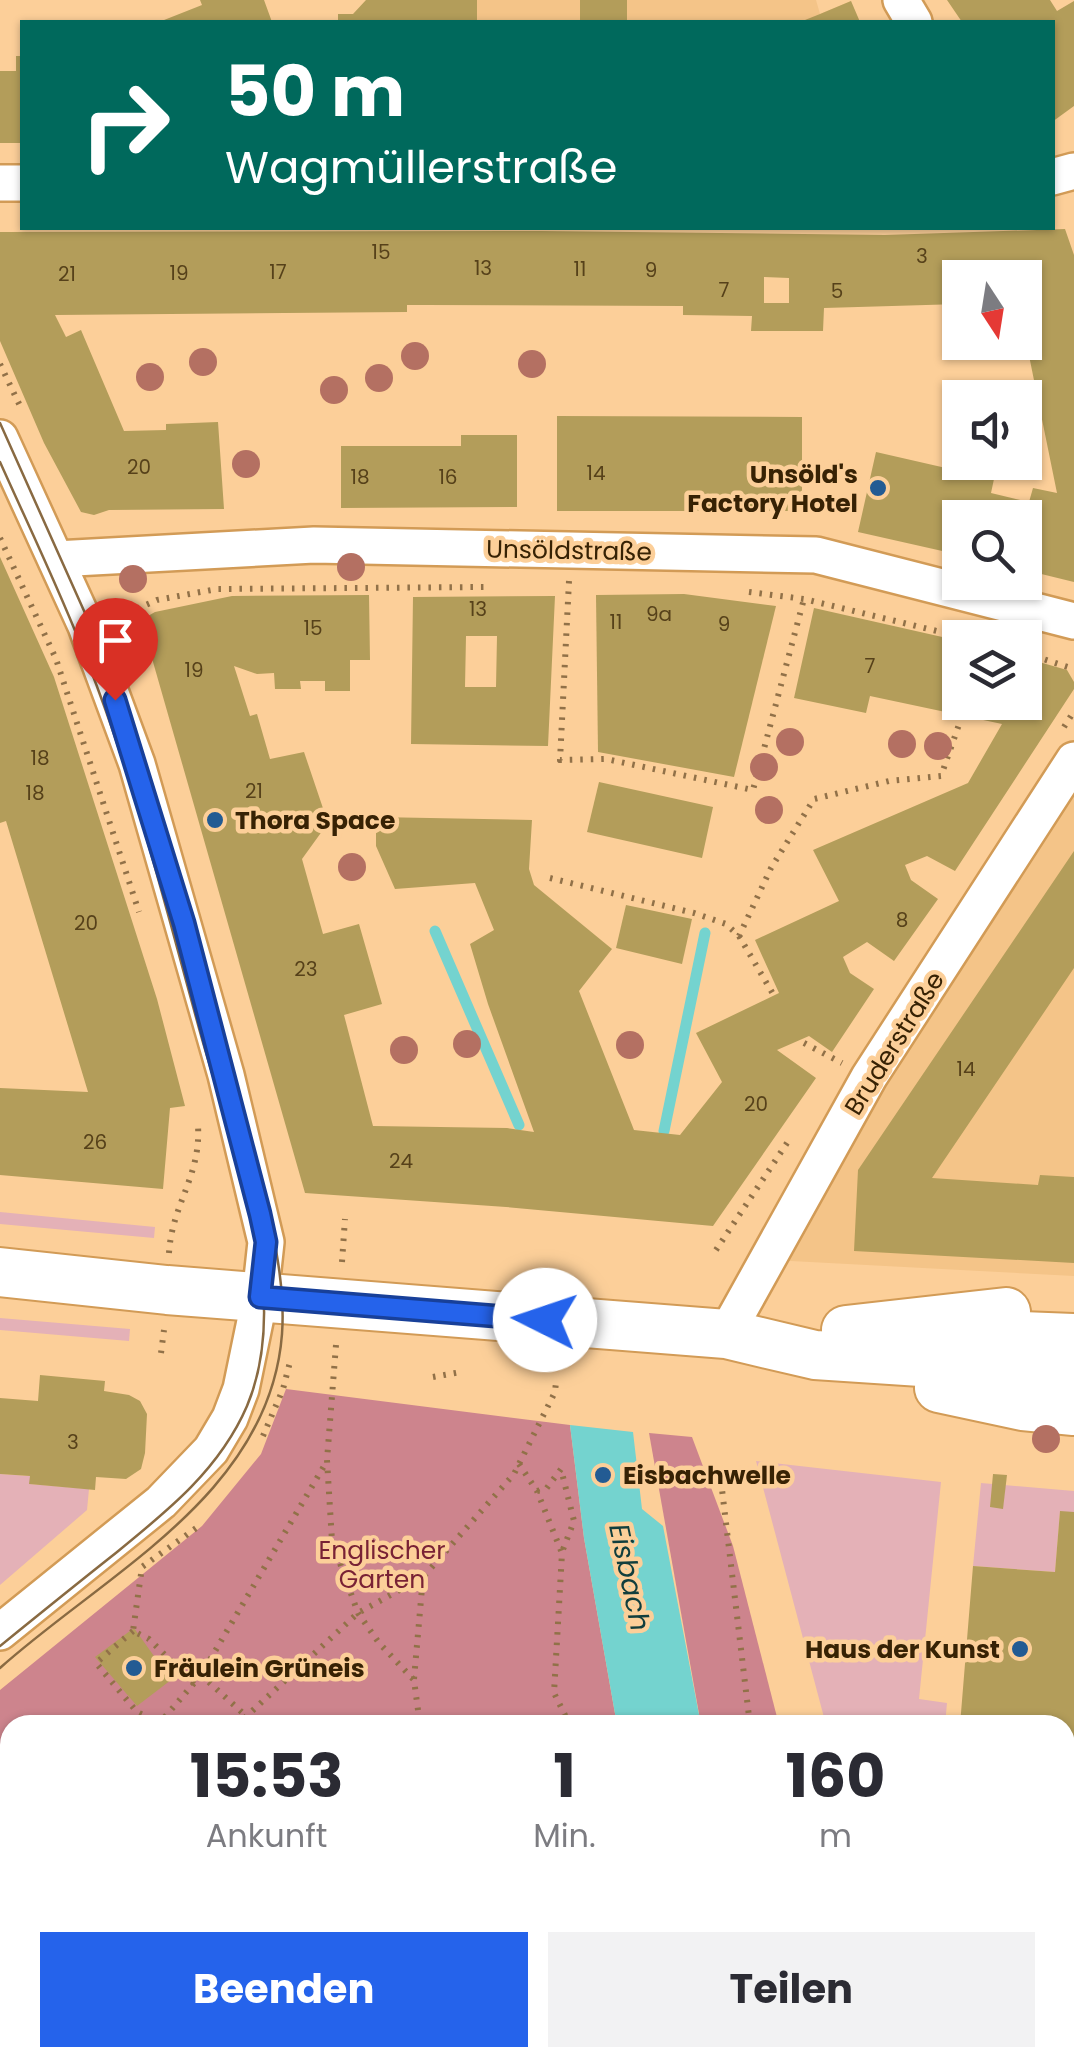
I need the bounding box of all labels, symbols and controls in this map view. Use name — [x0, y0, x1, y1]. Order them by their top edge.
text: 50 m — [225, 42, 405, 141]
icon: right — [60, 60, 190, 190]
text: Wagmüllerstraße — [225, 136, 617, 199]
house number: 15 — [372, 238, 390, 266]
house number: 3 — [916, 242, 928, 270]
house number: 13 — [474, 254, 492, 282]
house number: 11 — [574, 255, 586, 283]
house number: 9 — [645, 256, 657, 284]
house number: 17 — [269, 258, 287, 286]
house number: 19 — [170, 259, 189, 287]
house number: 21 — [58, 260, 76, 288]
north arrow — [942, 260, 1042, 360]
map controls — [942, 260, 1042, 720]
house number: 7 — [719, 276, 730, 304]
house number: 5 — [831, 277, 843, 305]
button: sound — [942, 380, 1042, 480]
house number: 20 — [127, 453, 151, 481]
place label: Unsöld's Factory Hotel — [687, 457, 858, 521]
house number: 14 — [587, 459, 605, 487]
house number: 18 — [350, 463, 370, 491]
house number: 16 — [438, 463, 458, 491]
marker: Unsöld's Factory Hotel — [867, 477, 889, 499]
button: search — [942, 500, 1042, 600]
street label: Unsöldstraße — [486, 532, 652, 569]
house number: 13 — [469, 595, 487, 623]
pin — [73, 598, 158, 701]
house number: 9a — [646, 600, 672, 628]
house number: 11 — [610, 608, 622, 636]
house number: 9 — [718, 610, 730, 638]
icon: arrive — [88, 613, 143, 668]
house number: 15 — [304, 614, 322, 642]
button: layers — [942, 620, 1042, 720]
house number: 7 — [865, 652, 876, 680]
house number: 19 — [185, 656, 204, 684]
house number: 18 — [30, 744, 50, 772]
house number: 21 — [245, 777, 263, 805]
house number: 18 — [25, 779, 45, 807]
place label: Thora Space — [235, 803, 395, 838]
marker: Thora Space — [204, 809, 226, 831]
house number: 8 — [896, 906, 908, 934]
house number: 20 — [74, 909, 98, 937]
house number: 23 — [294, 955, 318, 983]
street label: Bruderstraße — [836, 965, 953, 1122]
house number: 14 — [957, 1055, 975, 1083]
house number: 20 — [744, 1090, 768, 1118]
house number: 26 — [83, 1128, 107, 1156]
house number: 24 — [389, 1147, 413, 1175]
position arrow — [493, 1268, 597, 1372]
house number: 3 — [67, 1428, 79, 1456]
place label: Eisbachwelle — [623, 1458, 791, 1493]
marker: Eisbachwelle — [592, 1464, 614, 1486]
water label: Eisbach — [599, 1520, 660, 1634]
park label: Englischer Garten — [318, 1533, 446, 1597]
place label: Haus der Kunst — [805, 1632, 1000, 1667]
marker: Haus der Kunst — [1009, 1638, 1031, 1660]
place label: Fräulein Grüneis — [154, 1651, 365, 1686]
marker: Fräulein Grüneis — [123, 1657, 145, 1679]
text: 15:53 — [190, 1734, 344, 1818]
text: 1 — [553, 1734, 576, 1818]
text: 160 — [785, 1734, 885, 1818]
text: Ankunft — [206, 1813, 327, 1858]
text: Min. — [533, 1813, 596, 1858]
text: m — [819, 1813, 852, 1858]
button: Beenden — [40, 1932, 528, 2047]
button: Teilen — [548, 1932, 1035, 2047]

